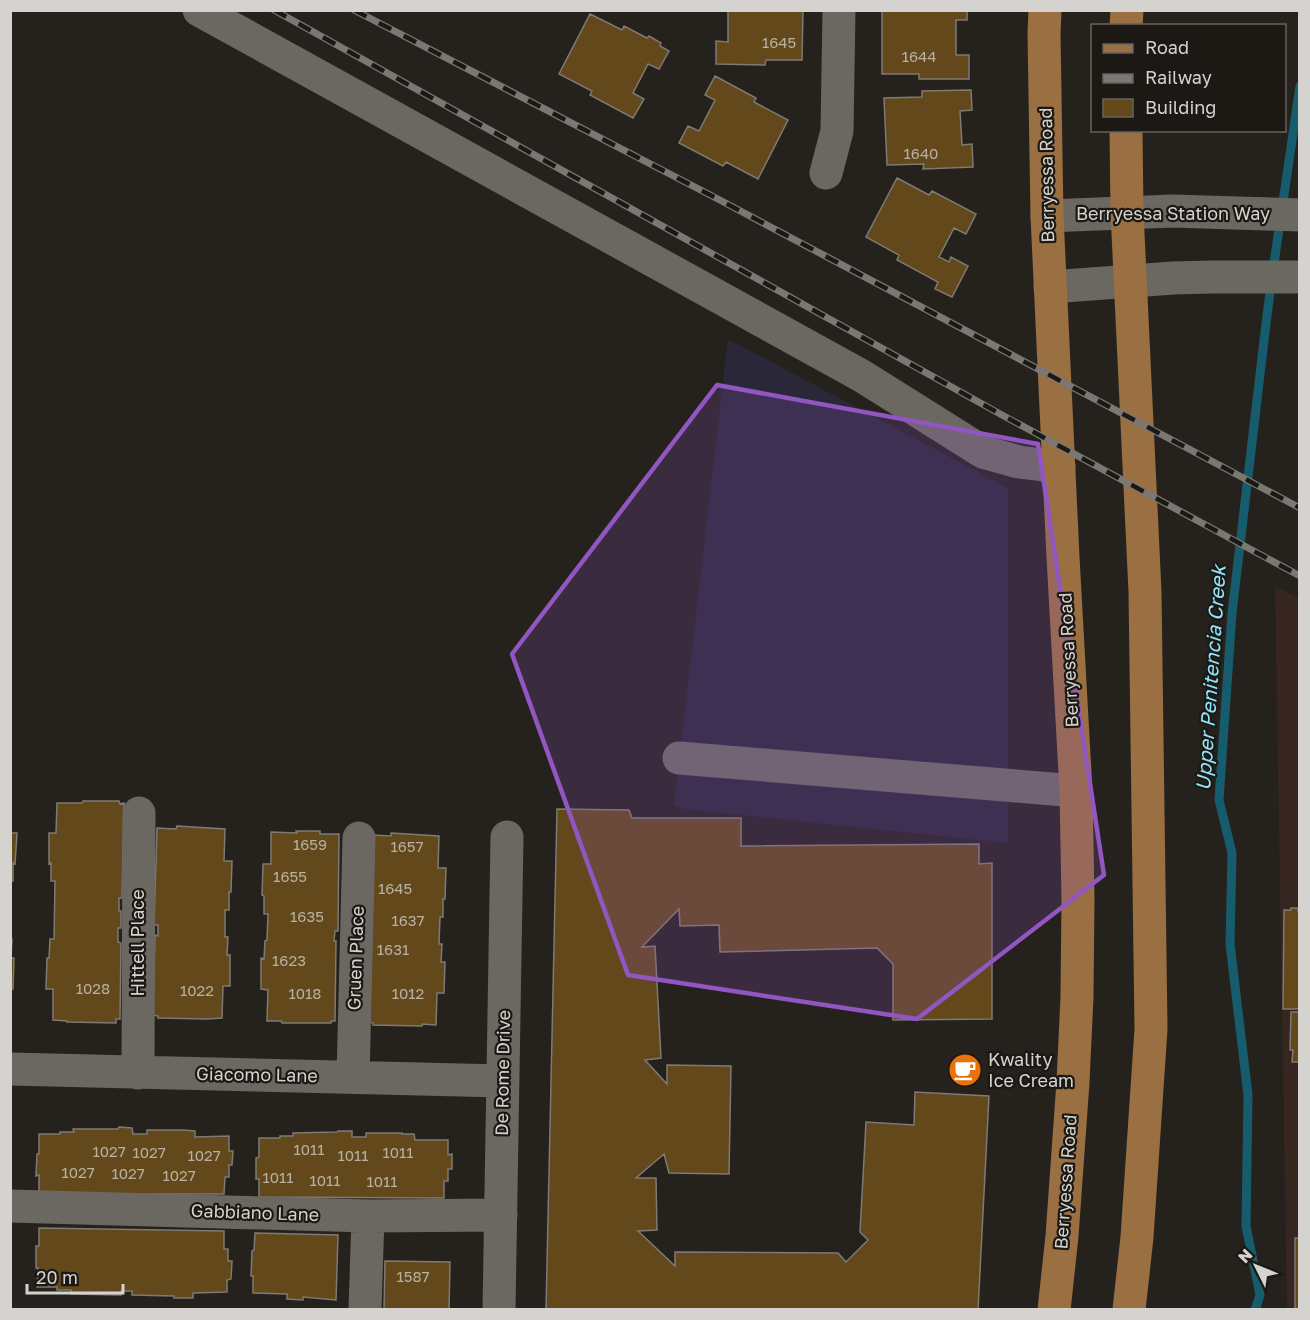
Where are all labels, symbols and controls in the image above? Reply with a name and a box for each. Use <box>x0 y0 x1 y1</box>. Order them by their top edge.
legend <box>1091 24 1286 132</box>
house number: 1645 <box>762 33 796 51</box>
text: Road <box>1145 36 1189 58</box>
house number: 1644 <box>902 47 936 65</box>
text: Railway <box>1145 66 1212 88</box>
text: Building <box>1145 96 1216 118</box>
street label: Berryessa Road <box>1034 107 1058 243</box>
house number: 1640 <box>904 144 938 162</box>
street label: Berryessa Station Way <box>1076 202 1270 224</box>
water label: Upper Penitencia Creek <box>1190 562 1230 791</box>
street label: Berryessa Road <box>1053 592 1083 728</box>
house number: 1659 <box>293 835 327 853</box>
house number: 1657 <box>390 837 424 855</box>
house number: 1655 <box>273 867 307 885</box>
house number: 1645 <box>378 879 412 897</box>
street label: Hittell Place <box>126 889 148 997</box>
street label: Gruen Place <box>342 905 368 1011</box>
house number: 1635 <box>290 907 324 925</box>
house number: 1637 <box>391 911 425 929</box>
house number: 1631 <box>377 940 409 958</box>
house number: 1623 <box>272 951 306 969</box>
house number: 1028 <box>76 979 110 997</box>
house number: 1022 <box>180 981 214 999</box>
house number: 1018 <box>288 984 322 1002</box>
house number: 1012 <box>392 984 424 1002</box>
street label: De Rome Drive <box>490 1010 514 1136</box>
place label: Kwality Ice Cream <box>988 1048 1074 1091</box>
cafe icon: Kwality Ice Cream <box>947 1052 983 1088</box>
street label: Giacomo Lane <box>196 1062 318 1086</box>
street label: Berryessa Road <box>1049 1114 1081 1250</box>
house number: 1011 <box>293 1140 325 1158</box>
house number: 1027 <box>92 1142 126 1160</box>
house number: 1027 <box>132 1143 166 1161</box>
house number: 1011 <box>382 1143 414 1161</box>
house number: 1027 <box>187 1146 221 1164</box>
house number: 1011 <box>337 1146 369 1164</box>
house number: 1027 <box>61 1163 95 1181</box>
house number: 1027 <box>111 1164 145 1182</box>
house number: 1027 <box>162 1166 196 1184</box>
house number: 1011 <box>262 1168 294 1186</box>
house number: 1011 <box>309 1171 341 1189</box>
house number: 1011 <box>366 1172 398 1190</box>
street label: Gabbiano Lane <box>190 1199 320 1225</box>
north arrow <box>1226 1236 1286 1296</box>
text: N <box>1234 1244 1256 1267</box>
scale bar <box>27 1257 123 1295</box>
text: 20 m <box>36 1266 78 1288</box>
house number: 1587 <box>396 1267 430 1285</box>

